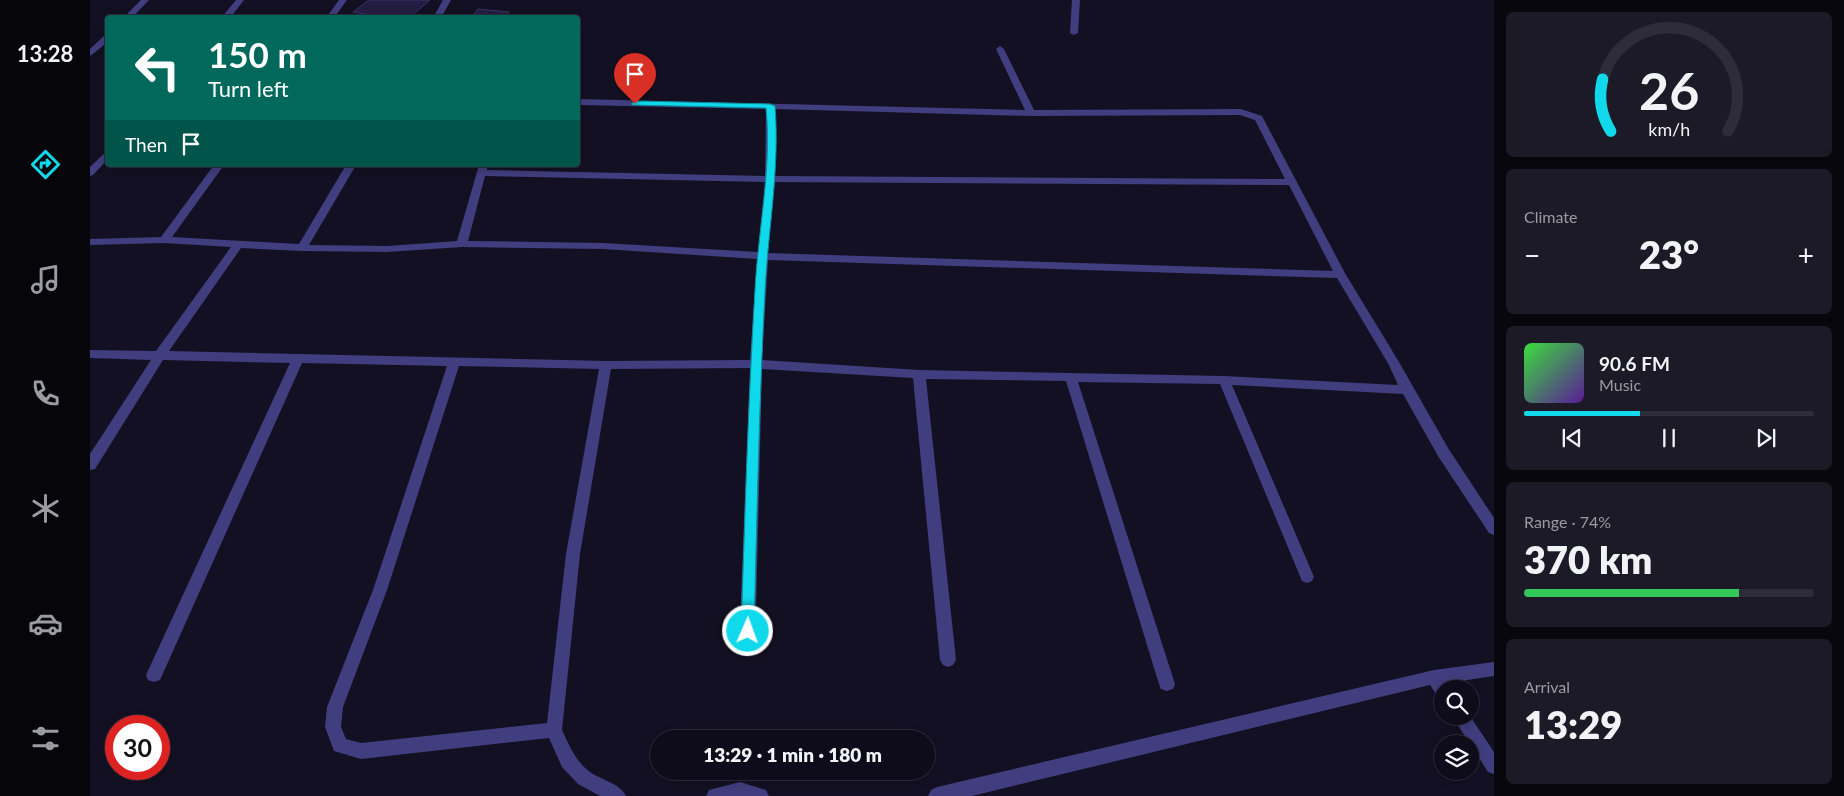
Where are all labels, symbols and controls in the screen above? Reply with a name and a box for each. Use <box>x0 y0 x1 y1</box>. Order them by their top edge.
text: 150 m <box>208 33 307 75</box>
icon: left <box>125 35 190 100</box>
text: 13:28 <box>17 40 73 67</box>
pin <box>614 53 656 104</box>
text: 26 <box>1639 59 1699 121</box>
icon: arrive <box>621 60 649 88</box>
text: Turn left <box>208 75 289 102</box>
text: km/h <box>1648 118 1690 140</box>
icon: arrive <box>177 130 205 158</box>
text: Then <box>125 133 167 156</box>
icon: directions <box>28 147 63 182</box>
text: Climate <box>1524 207 1577 226</box>
text: 23° <box>1639 231 1699 277</box>
text: − <box>1524 238 1540 272</box>
text: + <box>1798 238 1814 272</box>
icon: music <box>28 262 63 297</box>
text: 90.6 FM <box>1599 352 1670 375</box>
text: Music <box>1599 375 1641 394</box>
icon: phone <box>28 376 63 411</box>
icon: previous <box>1558 424 1586 452</box>
icon: pause <box>1655 424 1683 452</box>
icon: next <box>1752 424 1780 452</box>
icon: climate <box>28 491 63 526</box>
text: Range · 74% <box>1524 512 1611 531</box>
text: 370 km <box>1524 536 1652 582</box>
position arrow <box>721 604 773 656</box>
icon: car <box>28 606 63 641</box>
text: Arrival <box>1524 677 1570 696</box>
map controls <box>1434 680 1479 780</box>
button: search <box>1434 680 1479 725</box>
text: 13:29 <box>1524 701 1622 747</box>
speed limit sign: 30 <box>105 715 170 780</box>
icon: filters <box>28 721 63 756</box>
button: layers <box>1434 735 1479 780</box>
text: 13:29 · 1 min · 180 m <box>703 743 882 766</box>

